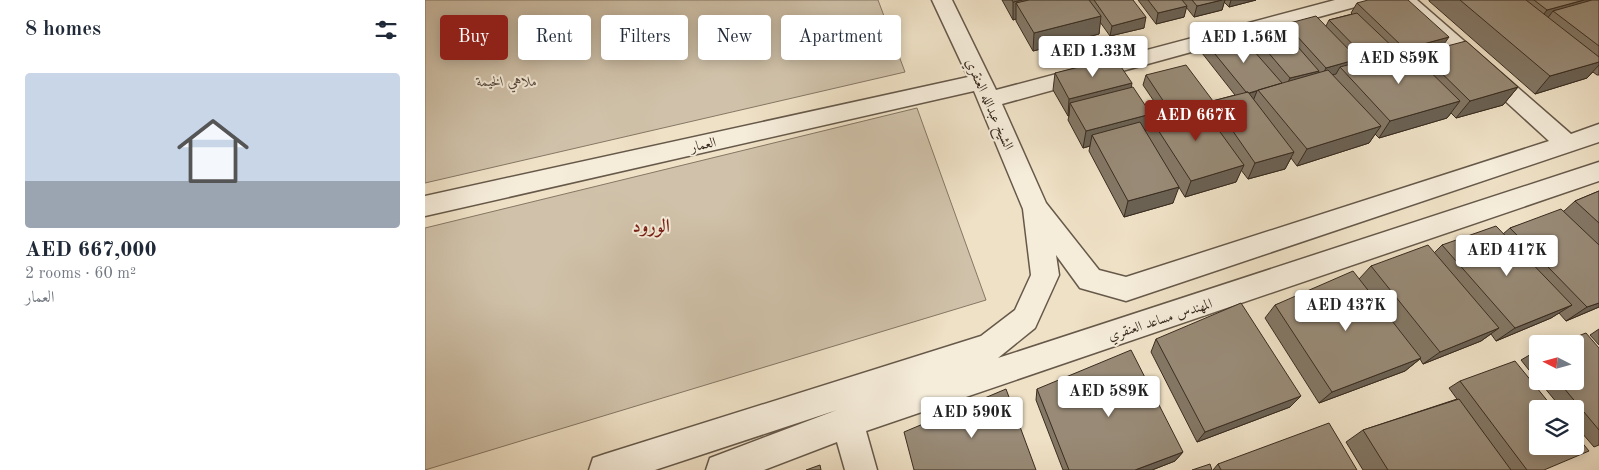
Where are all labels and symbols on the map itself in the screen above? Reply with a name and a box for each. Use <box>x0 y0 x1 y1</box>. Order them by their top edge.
pin: AED 1.56M <box>1187 22 1301 64</box>
pin: AED 1.33M <box>1036 36 1150 78</box>
pin: AED 859K <box>1347 42 1451 85</box>
street label: الشيخ عبدالله العنقري <box>958 57 1016 154</box>
park label: ملاهي الخيمة <box>475 75 537 93</box>
pin: AED 667K <box>1144 100 1248 142</box>
street label: العمار <box>687 135 718 156</box>
district label: الورود <box>632 217 670 238</box>
pin: AED 417K <box>1455 234 1559 277</box>
pin: AED 437K <box>1294 290 1398 332</box>
street label: المهندس مساعد العنقري <box>1106 297 1215 347</box>
north arrow <box>1529 335 1584 390</box>
pin: AED 589K <box>1057 376 1161 418</box>
pin: AED 590K <box>920 396 1024 439</box>

